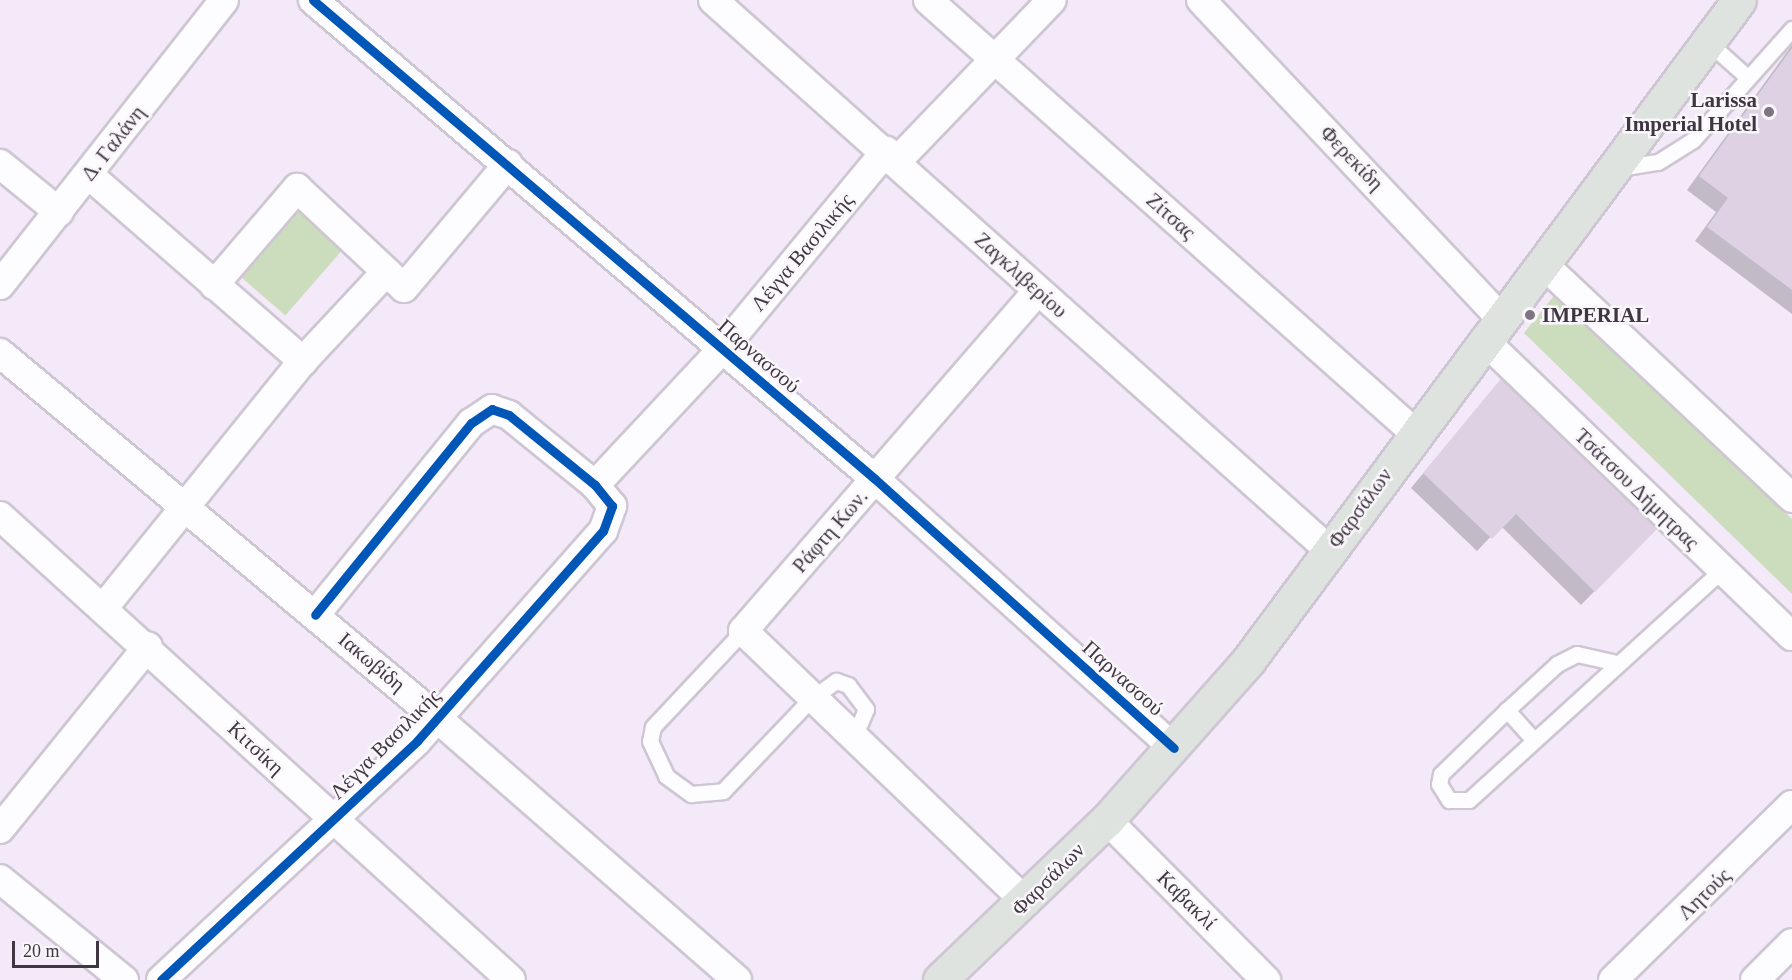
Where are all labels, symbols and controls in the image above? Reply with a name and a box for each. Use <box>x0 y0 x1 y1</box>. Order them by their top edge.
place label: Larissa Imperial Hotel <box>1625 87 1757 137</box>
street label: Δ. Γαλάνη <box>76 100 150 186</box>
marker: Larissa Imperial Hotel <box>1762 105 1776 119</box>
street label: Φερεκίδη <box>1315 120 1389 196</box>
street label: Ζίτσας <box>1141 187 1201 245</box>
street label: Λέγγα Βασιλικής <box>745 188 859 316</box>
street label: Ζαγκλιβερίου <box>970 227 1072 323</box>
place label: IMPERIAL <box>1542 302 1649 328</box>
marker: IMPERIAL <box>1523 308 1537 322</box>
street label: Παρνασσού <box>713 313 805 399</box>
street label: Τσάτσου Δήμητρας <box>1569 423 1705 555</box>
street label: Φαρσάλων <box>1323 463 1397 553</box>
street label: Ράφτη Κων. <box>787 484 873 578</box>
street label: Ιακωβίδη <box>333 627 411 697</box>
street label: Παρνασσού <box>1077 635 1169 721</box>
street label: Λέγγα Βασιλικής <box>324 683 446 805</box>
street label: Κιτσίκη <box>223 716 289 780</box>
street label: Φαρσάλων <box>1006 837 1090 921</box>
street label: Λητούς <box>1672 863 1736 925</box>
street label: Καβακλί <box>1152 865 1222 935</box>
scale bar <box>15 929 102 967</box>
text: 20 m <box>23 941 60 961</box>

